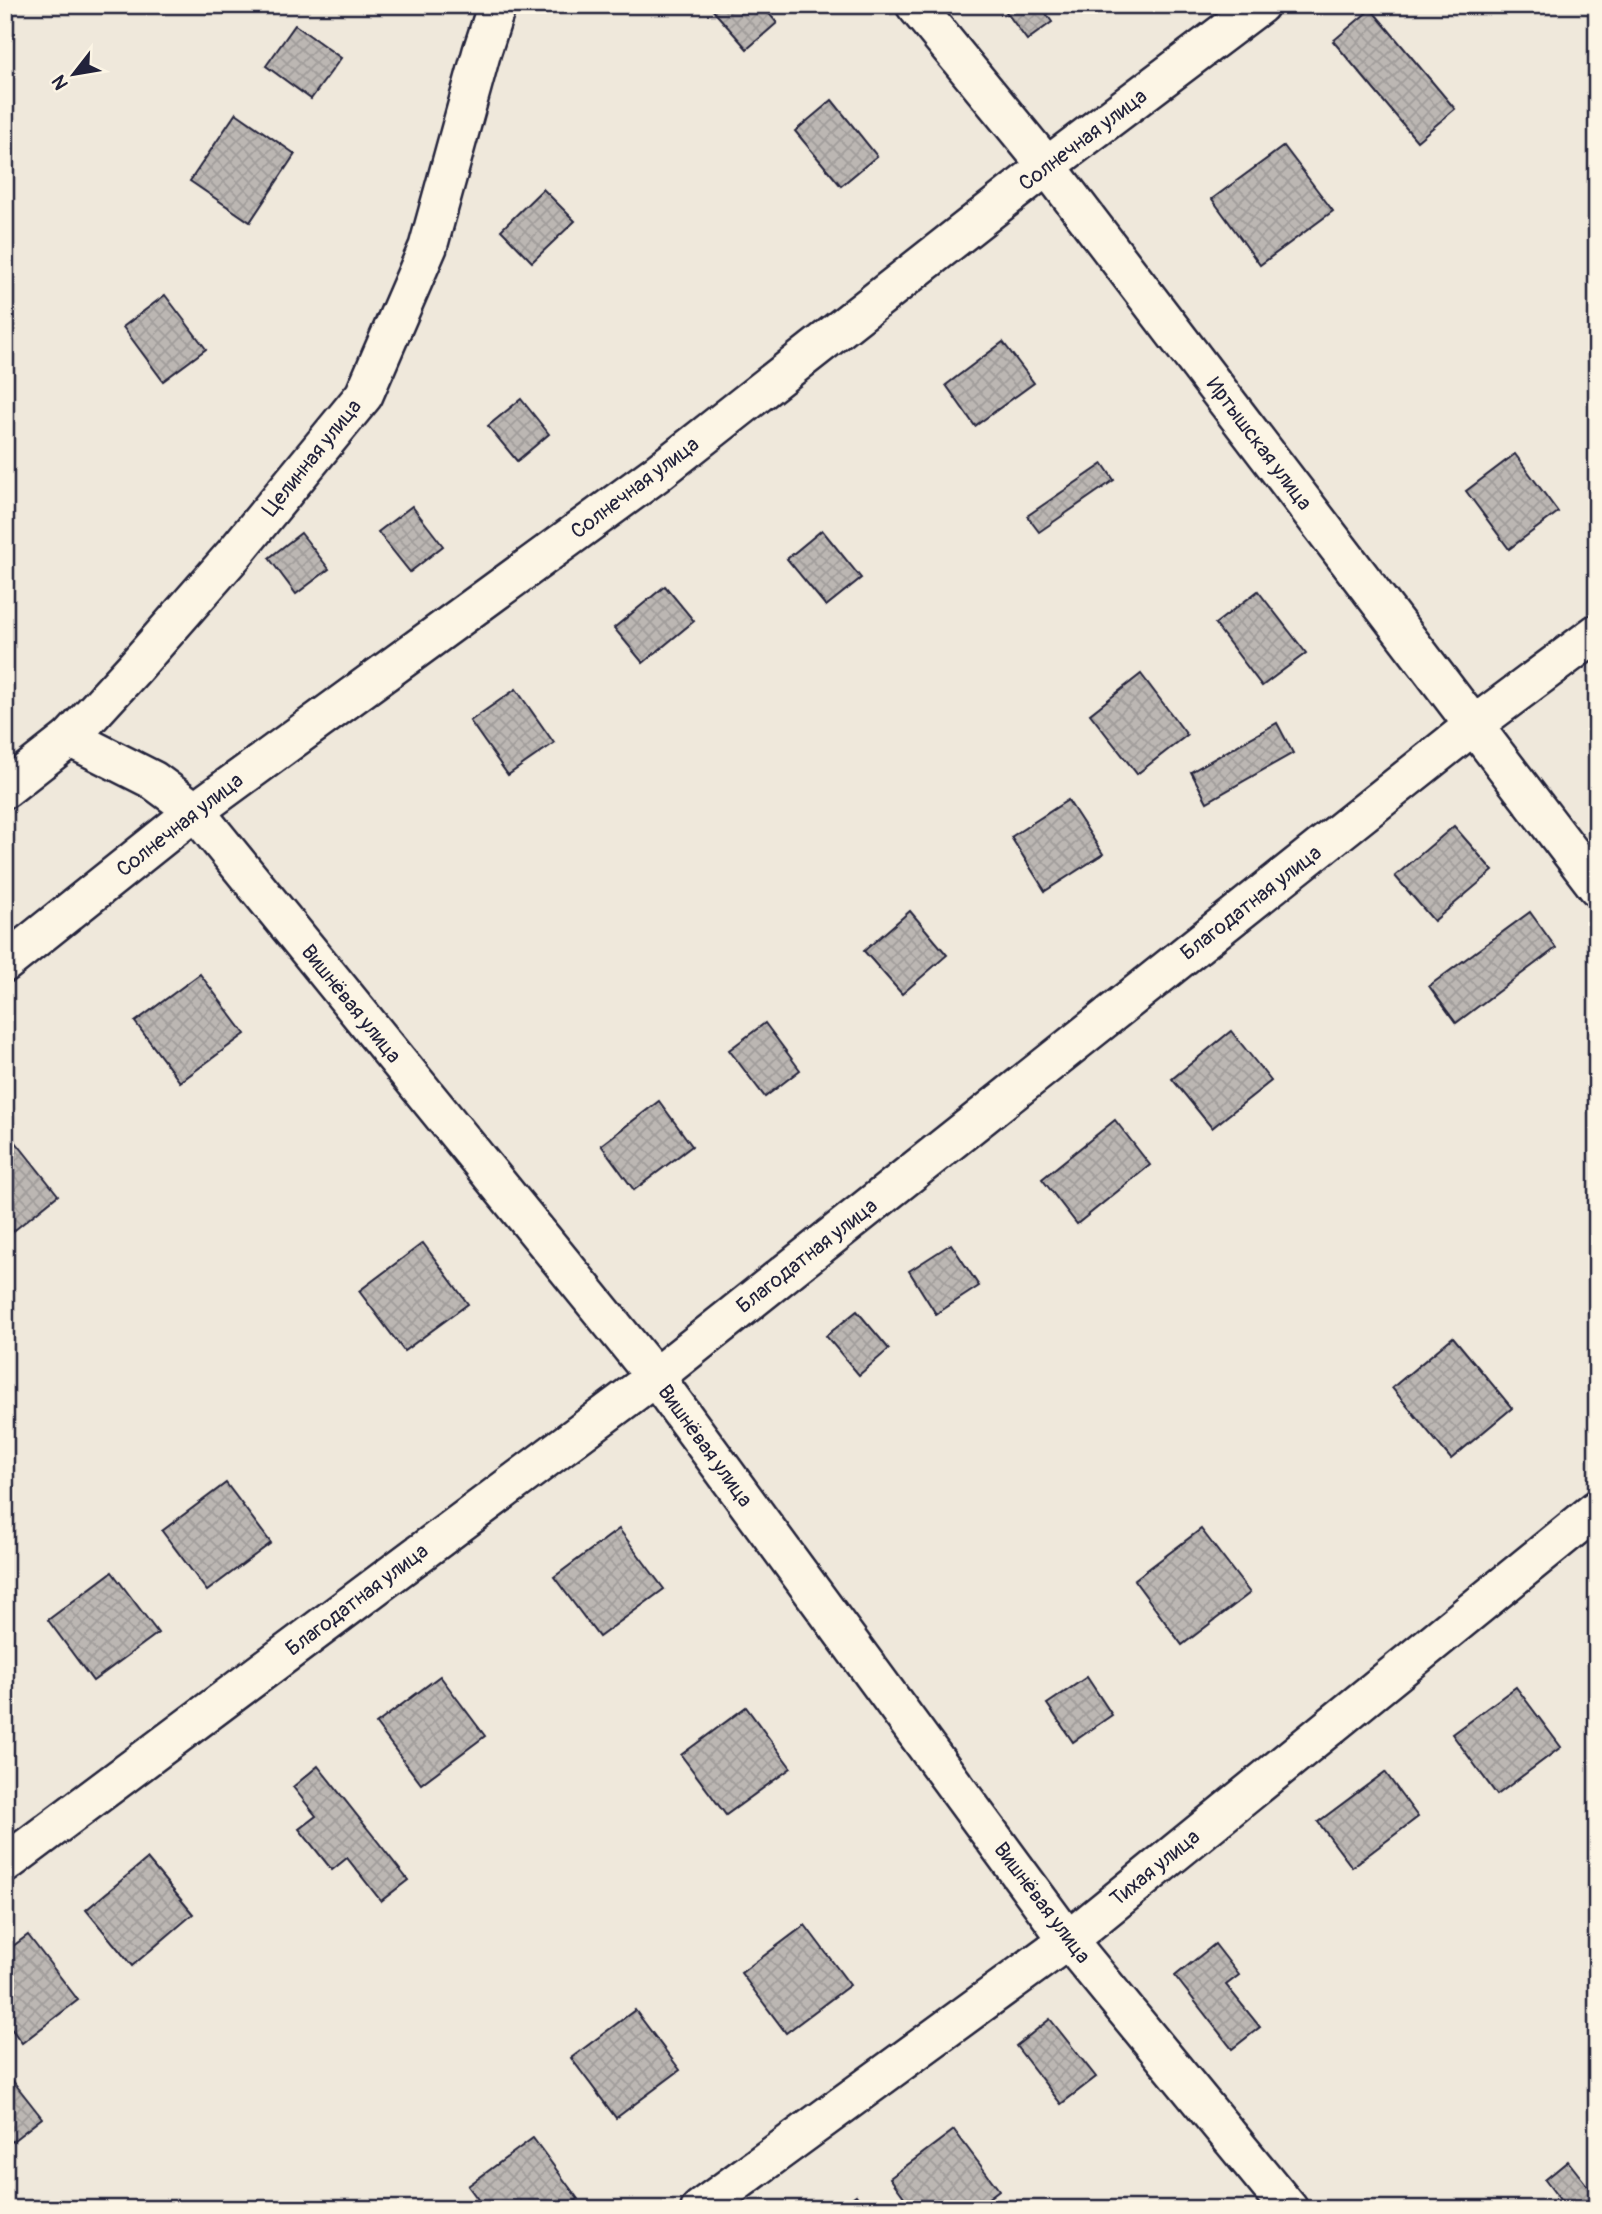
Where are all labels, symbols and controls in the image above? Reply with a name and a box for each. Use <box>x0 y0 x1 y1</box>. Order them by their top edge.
north arrow <box>38 38 108 108</box>
text: N <box>47 70 74 94</box>
street label: Солнечная улица <box>1014 83 1152 197</box>
street label: Иртышская улица <box>1200 372 1318 516</box>
street label: Целинная улица <box>256 394 368 522</box>
street label: Солнечная улица <box>566 431 704 545</box>
street label: Солнечная улица <box>111 767 249 883</box>
street label: Благодатная улица <box>1175 840 1327 966</box>
street label: Вишнёвая улица <box>295 939 407 1069</box>
street label: Благодатная улица <box>731 1193 883 1319</box>
street label: Вишнёвая улица <box>652 1380 758 1512</box>
street label: Благодатная улица <box>280 1538 434 1662</box>
street label: Тихая улица <box>1105 1824 1205 1912</box>
street label: Вишнёвая улица <box>988 1837 1096 1969</box>

